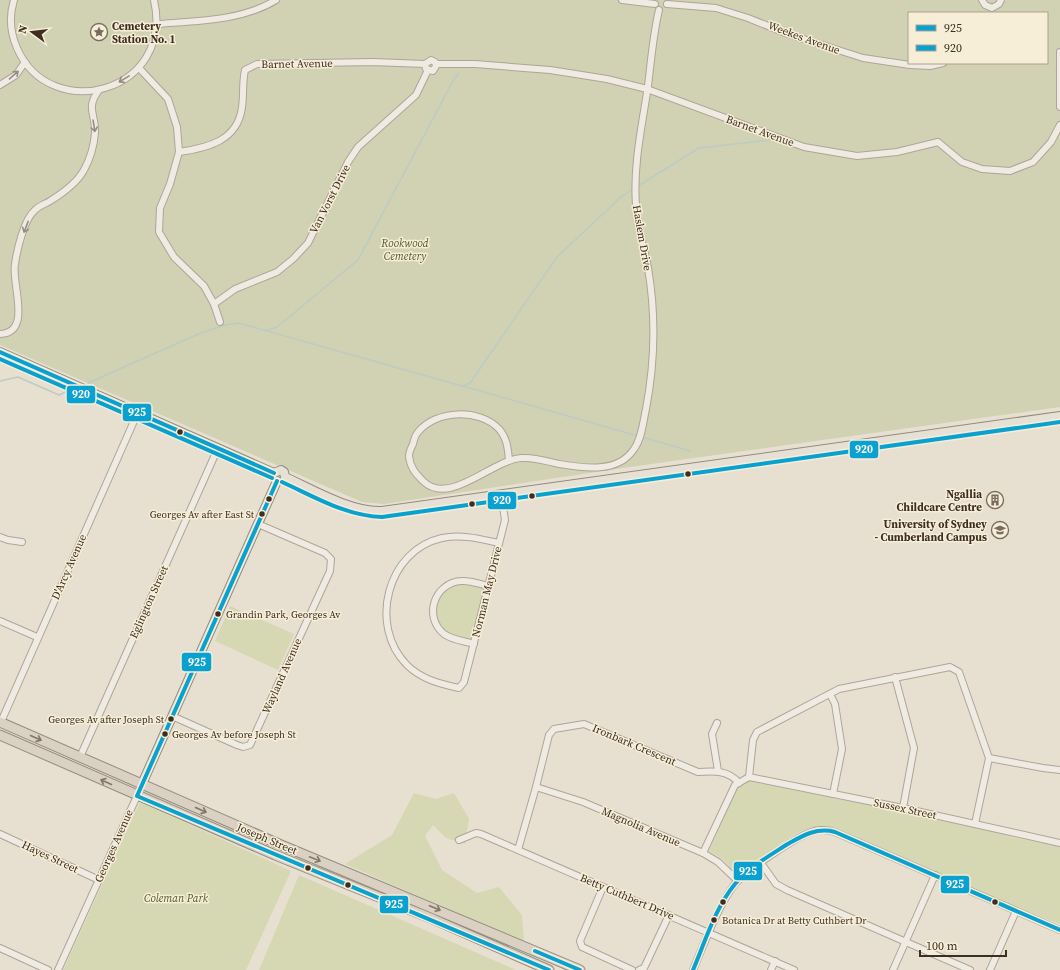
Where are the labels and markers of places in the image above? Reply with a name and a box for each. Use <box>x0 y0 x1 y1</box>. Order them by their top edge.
place label: Cemetery Station No. 1 <box>112 19 176 47</box>
place icon: Cemetery Station No. 1 <box>89 22 109 42</box>
unlabelled marker <box>175 427 185 437</box>
unlabelled marker <box>683 469 693 479</box>
place label: Ngallia Childcare Centre <box>897 487 982 515</box>
building icon: Ngallia Childcare Centre <box>985 490 1005 510</box>
unlabelled marker <box>527 491 537 501</box>
unlabelled marker <box>264 494 274 504</box>
unlabelled marker <box>467 499 477 509</box>
place label: Georges Av after East St <box>150 508 255 521</box>
marker: Georges Av after East St <box>257 509 267 519</box>
place label: University of Sydney - Cumberland Campus <box>874 517 987 545</box>
school or university icon: University of Sydney - Cumberland Campus <box>990 520 1010 540</box>
place label: Grandin Park, Georges Av <box>226 608 340 621</box>
marker: Grandin Park, Georges Av <box>213 609 223 619</box>
place label: Georges Av after Joseph St <box>48 713 165 726</box>
marker: Georges Av after Joseph St <box>166 714 176 724</box>
place label: Georges Av before Joseph St <box>172 728 296 741</box>
marker: Georges Av before Joseph St <box>160 729 170 739</box>
unlabelled marker <box>303 863 313 873</box>
unlabelled marker <box>343 880 353 890</box>
unlabelled marker <box>718 897 728 907</box>
unlabelled marker <box>990 897 1000 907</box>
place label: Botanica Dr at Betty Cuthbert Dr <box>722 914 867 927</box>
marker: Botanica Dr at Betty Cuthbert Dr <box>709 915 719 925</box>

